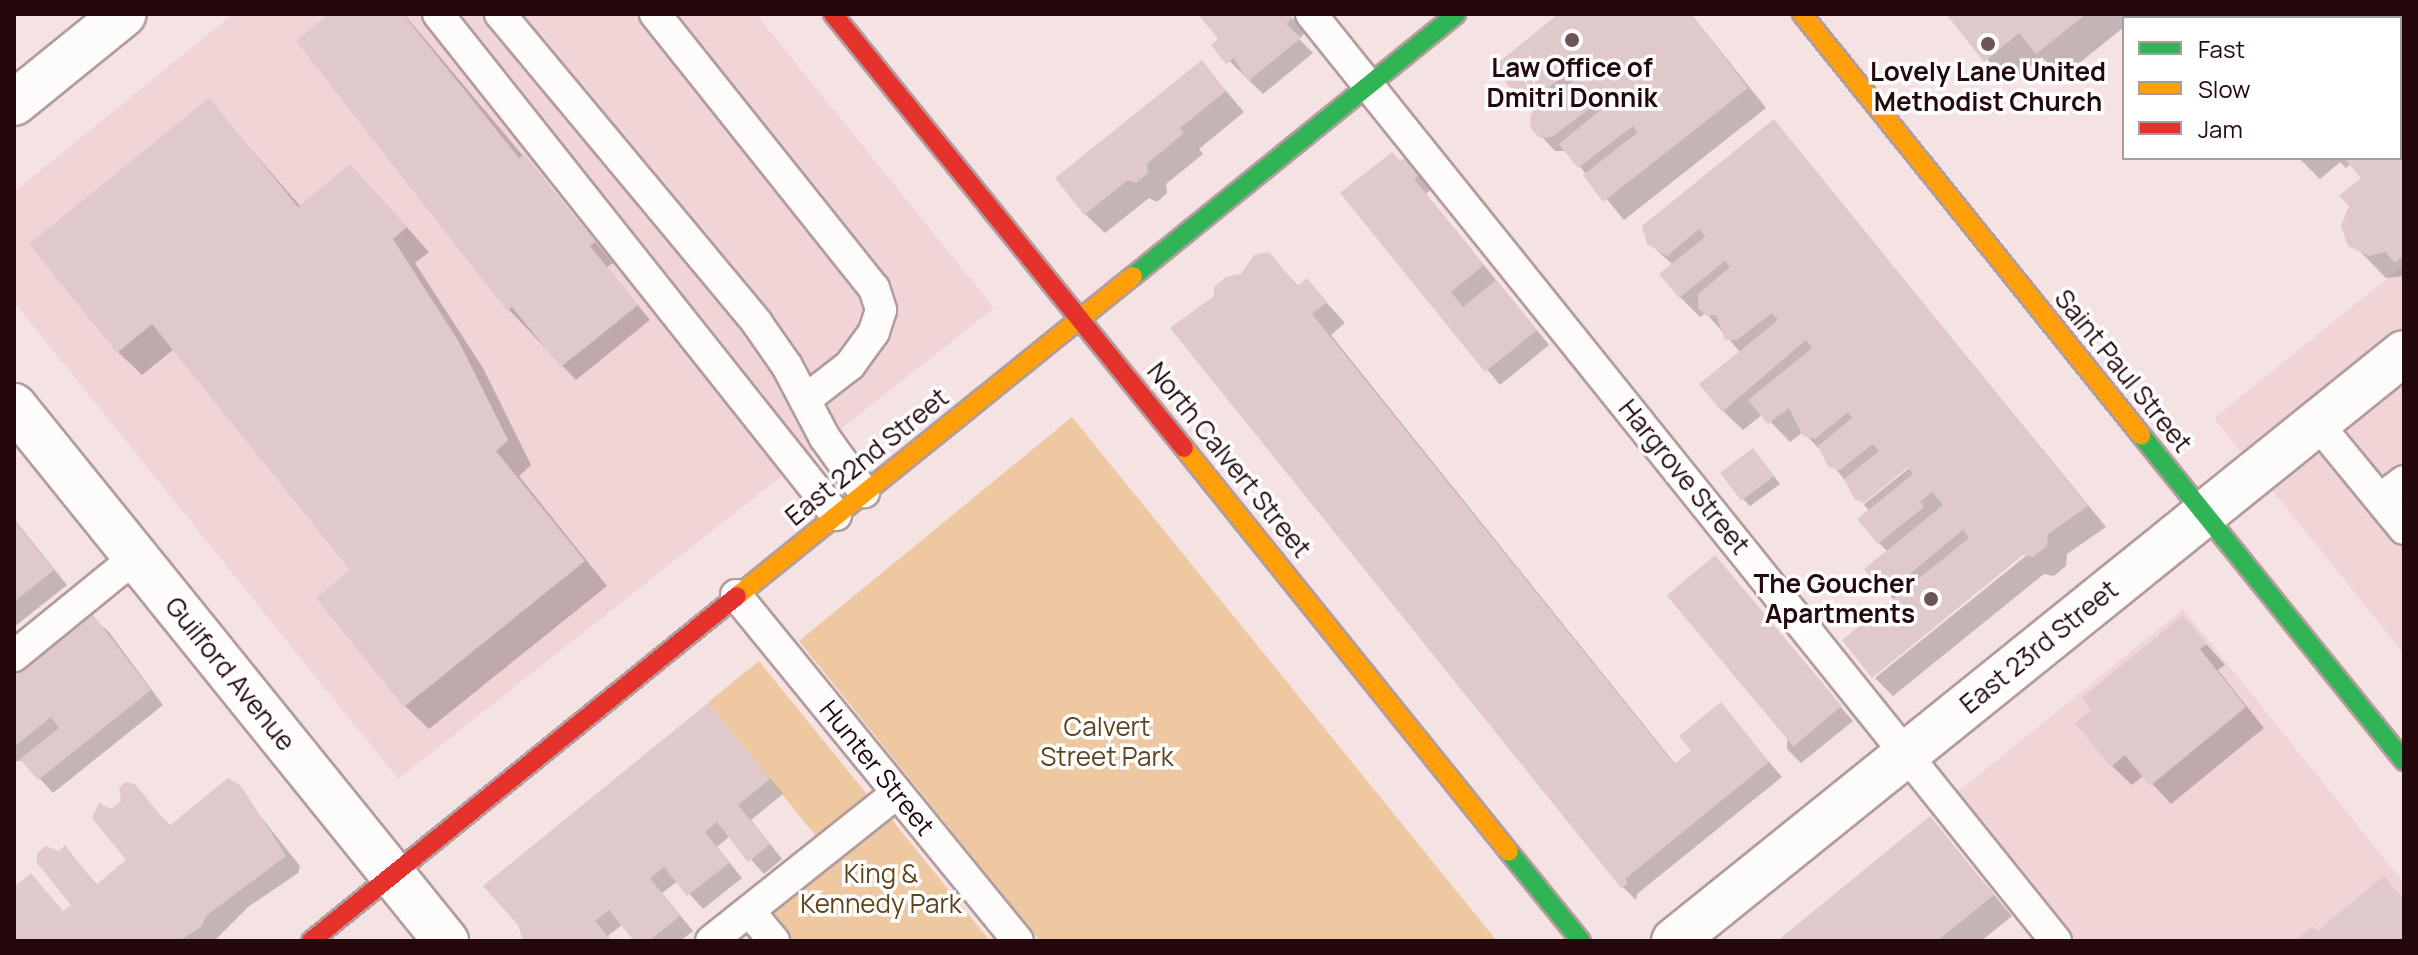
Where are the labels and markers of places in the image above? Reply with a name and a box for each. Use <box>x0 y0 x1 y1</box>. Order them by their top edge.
marker: Law Office of Dmitri Donnik <box>1563 31 1581 49</box>
marker: Lovely Lane United Methodist Church <box>1979 35 1997 53</box>
place label: Law Office of Dmitri Donnik <box>1486 52 1658 114</box>
place label: Lovely Lane United Methodist Church <box>1870 56 2106 118</box>
place label: The Goucher Apartments <box>1754 568 1915 630</box>
marker: The Goucher Apartments <box>1922 590 1940 608</box>

